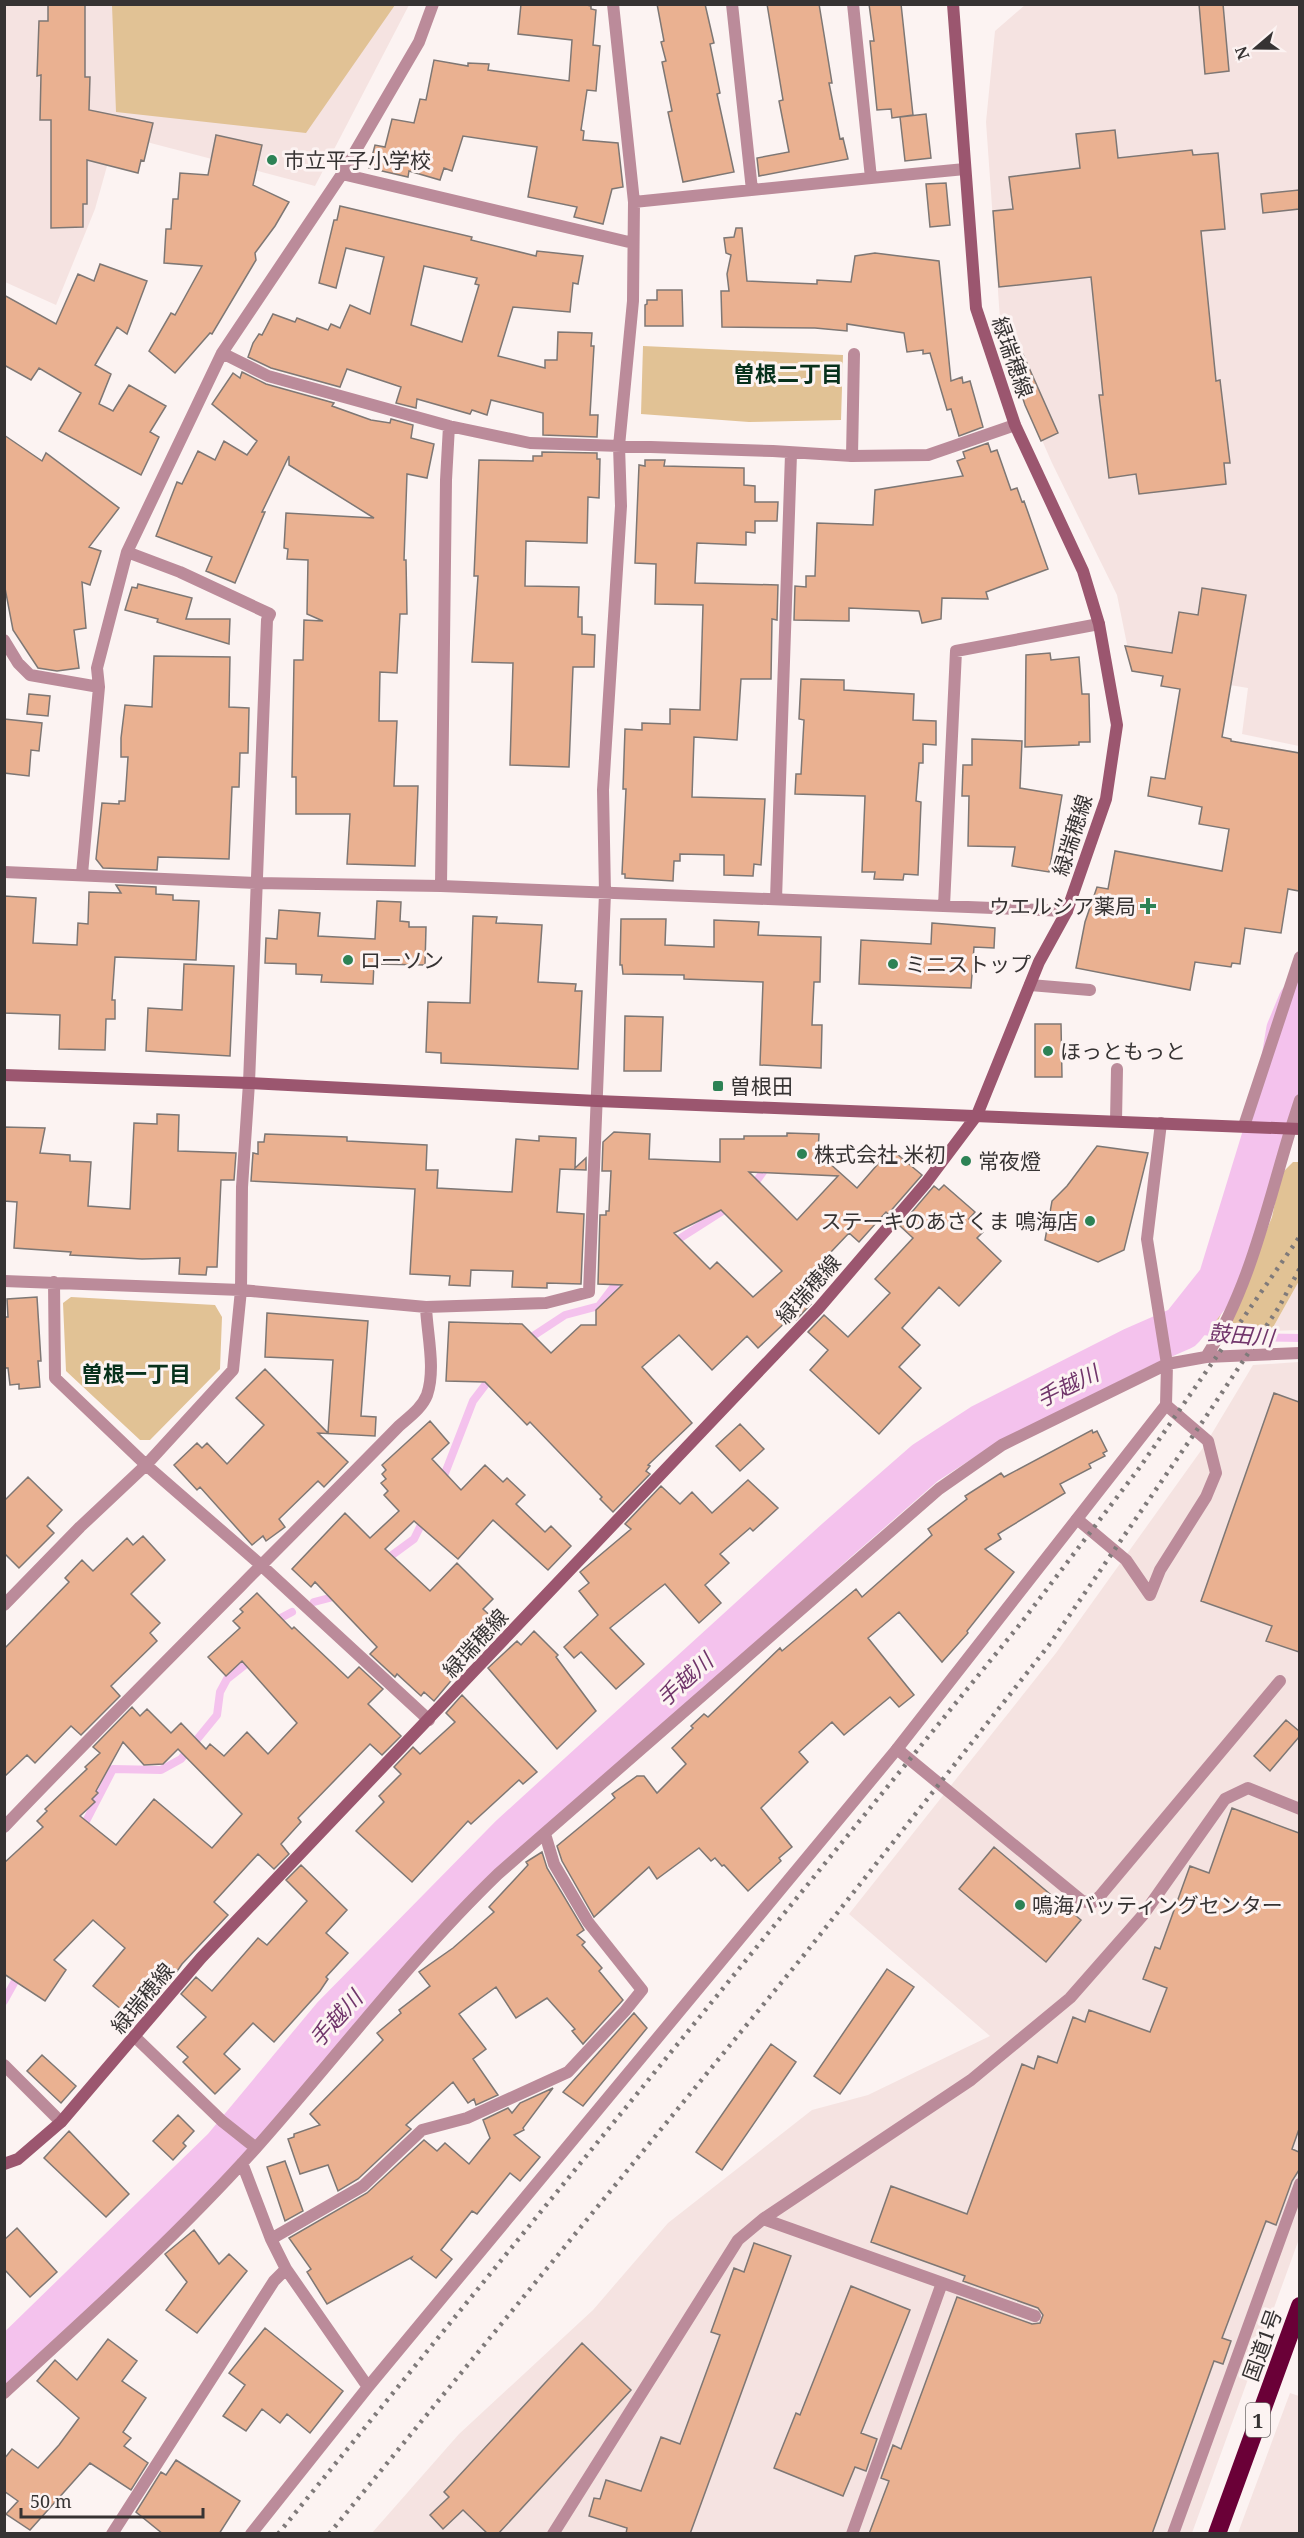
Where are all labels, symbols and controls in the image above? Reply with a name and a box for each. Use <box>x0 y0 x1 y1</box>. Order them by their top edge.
north arrow <box>1226 18 1286 78</box>
text: N <box>1229 43 1254 63</box>
place label: 市立平子小学校 <box>284 146 431 174</box>
marker: 市立平子小学校 <box>265 153 279 167</box>
street label: 緑瑞穂線 <box>986 313 1040 401</box>
district label: 曽根二丁目 <box>733 358 843 388</box>
street label: 緑瑞穂線 <box>1046 791 1098 879</box>
place label: ウエルシア薬局 <box>989 892 1136 920</box>
marker: ウエルシア薬局 <box>1141 899 1155 913</box>
place label: ローソン <box>360 946 444 974</box>
place label: ミニストップ <box>905 950 1031 978</box>
marker: ローソン <box>341 953 355 967</box>
marker: ミニストップ <box>886 957 900 971</box>
place label: ほっともっと <box>1060 1037 1186 1065</box>
marker: ほっともっと <box>1041 1044 1055 1058</box>
place label: 曽根田 <box>730 1072 793 1100</box>
marker: 曽根田 <box>711 1079 725 1093</box>
place label: 株式会社 米初 <box>814 1140 945 1168</box>
marker: 株式会社 米初 <box>795 1147 809 1161</box>
place label: 常夜燈 <box>978 1147 1041 1175</box>
marker: 常夜燈 <box>959 1154 973 1168</box>
place label: ステーキのあさくま 鳴海店 <box>821 1207 1078 1235</box>
marker: ステーキのあさくま 鳴海店 <box>1083 1214 1097 1228</box>
street label: 緑瑞穂線 <box>769 1248 847 1330</box>
water label: 鼓田川 <box>1207 1316 1277 1352</box>
water label: 手越川 <box>1031 1356 1105 1413</box>
district label: 曽根一丁目 <box>81 1358 191 1388</box>
street label: 緑瑞穂線 <box>436 1603 514 1683</box>
water label: 手越川 <box>649 1644 720 1712</box>
place label: 鳴海バッティングセンター <box>1032 1891 1283 1919</box>
marker: 鳴海バッティングセンター <box>1013 1898 1027 1912</box>
street label: 緑瑞穂線 <box>104 1957 180 2039</box>
water label: 手越川 <box>302 1982 370 2053</box>
street label: 国道1号 <box>1236 2305 1288 2385</box>
road number: 1 <box>1246 2403 1270 2437</box>
scale bar <box>21 2481 202 2519</box>
text: 50 m <box>30 2489 72 2513</box>

